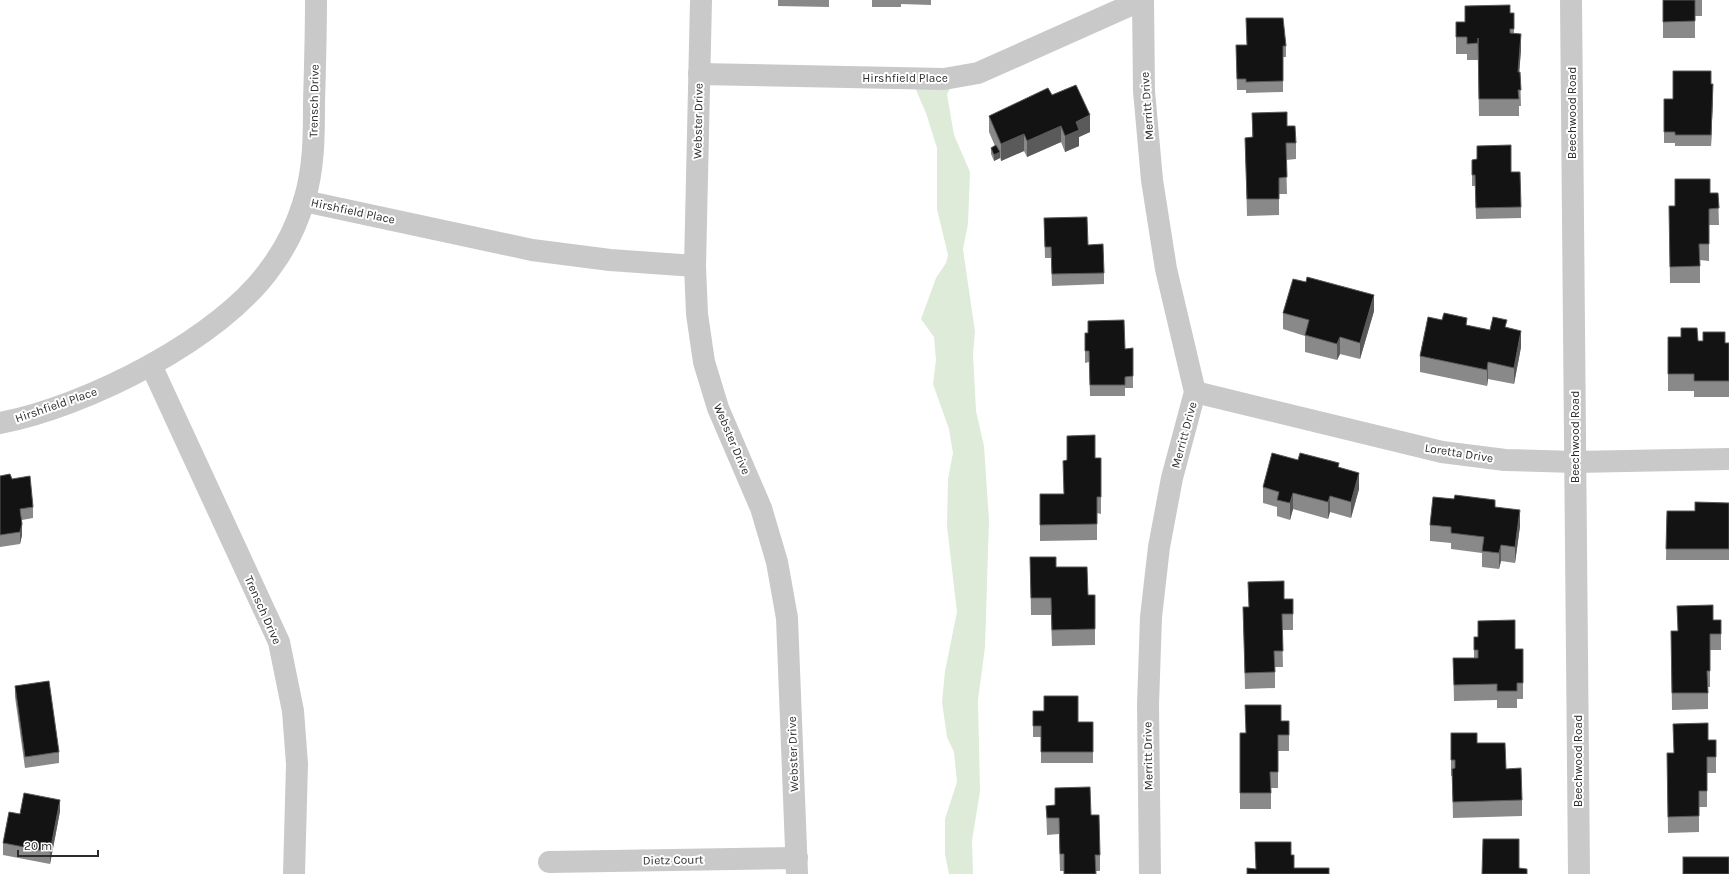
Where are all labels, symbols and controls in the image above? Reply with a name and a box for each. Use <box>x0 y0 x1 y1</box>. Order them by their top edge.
street label: Trensch Drive <box>306 64 322 138</box>
street label: Beechwood Road <box>1565 67 1579 159</box>
street label: Hirshfield Place <box>862 71 948 85</box>
street label: Merritt Drive <box>1138 71 1156 141</box>
street label: Webster Drive <box>690 83 706 159</box>
street label: Hirshfield Place <box>310 195 396 227</box>
street label: Hirshfield Place <box>13 384 99 426</box>
street label: Beechwood Road <box>1568 391 1582 483</box>
street label: Merritt Drive <box>1168 400 1200 470</box>
street label: Webster Drive <box>711 401 753 477</box>
street label: Loretta Drive <box>1424 441 1494 465</box>
street label: Trensch Drive <box>242 574 284 646</box>
street label: Beechwood Road <box>1571 715 1585 807</box>
street label: Webster Drive <box>785 716 801 792</box>
street label: Merritt Drive <box>1140 722 1156 790</box>
scale bar <box>18 832 98 858</box>
text: 20 m <box>24 839 52 853</box>
street label: Dietz Court <box>643 852 704 868</box>

